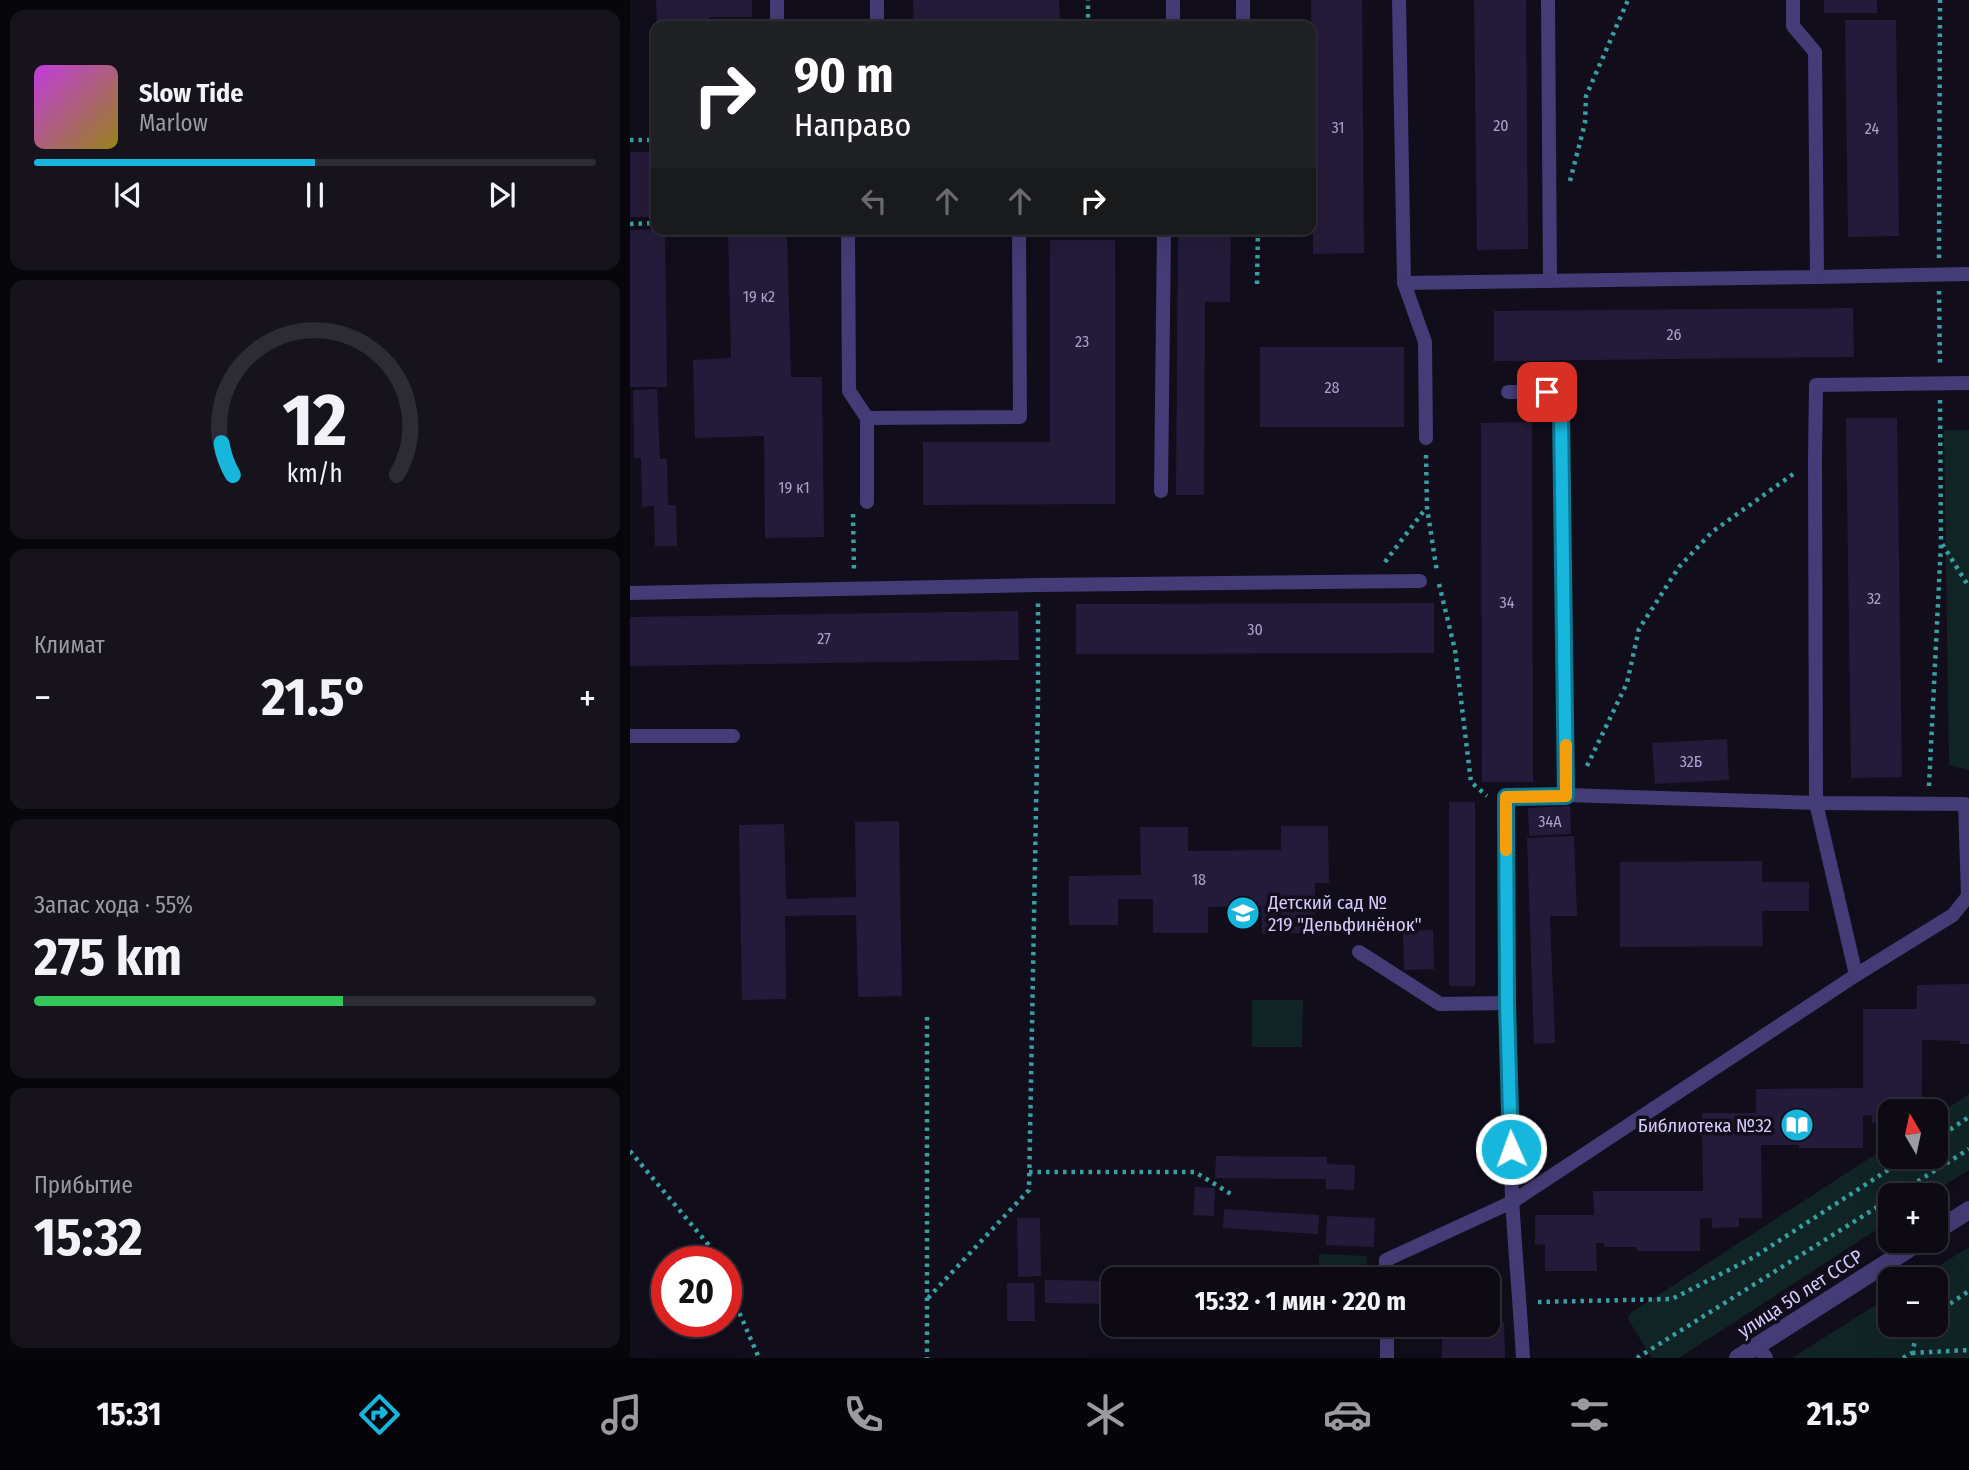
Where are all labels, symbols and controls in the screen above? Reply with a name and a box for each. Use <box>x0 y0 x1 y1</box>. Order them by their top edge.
text: 90 m <box>794 46 894 105</box>
icon: right <box>679 49 770 140</box>
text: Slow Tide <box>139 78 243 109</box>
text: Направо <box>794 106 911 144</box>
text: Marlow <box>139 109 208 137</box>
house number: 20 <box>1493 116 1509 135</box>
house number: 31 <box>1331 118 1345 137</box>
house number: 24 <box>1865 119 1879 138</box>
icon: previous <box>109 176 147 214</box>
icon: pause <box>296 176 334 214</box>
icon: next <box>483 176 521 214</box>
icon: left <box>855 182 893 220</box>
icon: ahead <box>928 182 966 220</box>
icon: ahead <box>1001 182 1039 220</box>
icon: right <box>1074 182 1112 220</box>
house number: 19 к2 <box>743 287 775 306</box>
house number: 26 <box>1667 325 1682 344</box>
house number: 23 <box>1075 332 1089 351</box>
pin <box>1517 362 1577 422</box>
icon: arrive <box>1528 373 1566 411</box>
text: 12 <box>283 378 347 465</box>
house number: 28 <box>1324 378 1340 397</box>
text: km/h <box>287 459 343 489</box>
house number: 19 к1 <box>778 478 810 497</box>
house number: 32 <box>1867 589 1881 608</box>
house number: 34 <box>1500 593 1515 612</box>
house number: 30 <box>1247 620 1263 639</box>
house number: 27 <box>817 629 831 648</box>
text: Климат <box>34 631 105 659</box>
text: 21.5° <box>261 666 368 729</box>
text: − <box>34 675 51 721</box>
text: + <box>579 675 596 721</box>
house number: 32Б <box>1680 752 1702 771</box>
house number: 34А <box>1538 812 1562 831</box>
house number: 18 <box>1192 870 1206 889</box>
text: Запас хода · 55% <box>34 891 193 919</box>
place label: Детский сад № 219 "Дельфинёнок" <box>1267 891 1422 936</box>
school or university icon: Детский сад № 219 "Дельфинёнок" <box>1224 894 1262 932</box>
text: 275 km <box>34 926 182 989</box>
north arrow <box>1878 1099 1948 1169</box>
map controls <box>1878 1099 1948 1337</box>
library icon: Библиотека №32 <box>1778 1106 1816 1144</box>
position arrow <box>1474 1112 1548 1186</box>
place label: Библиотека №32 <box>1638 1114 1772 1137</box>
text: Прибытие <box>34 1171 133 1199</box>
button: + <box>1878 1183 1948 1253</box>
text: 15:32 <box>34 1206 143 1269</box>
street label: улица 50 лет СССР <box>1734 1244 1867 1342</box>
speed limit sign: 20 <box>651 1246 742 1337</box>
button: − <box>1878 1267 1948 1337</box>
text: 15:32 · 1 мин · 220 m <box>1195 1286 1406 1317</box>
icon: directions <box>355 1390 404 1439</box>
icon: music <box>597 1390 646 1439</box>
icon: phone <box>839 1390 888 1439</box>
icon: climate <box>1081 1390 1130 1439</box>
icon: car <box>1323 1390 1372 1439</box>
icon: filters <box>1565 1390 1614 1439</box>
text: 15:31 <box>97 1395 162 1433</box>
text: 21.5° <box>1807 1395 1872 1433</box>

